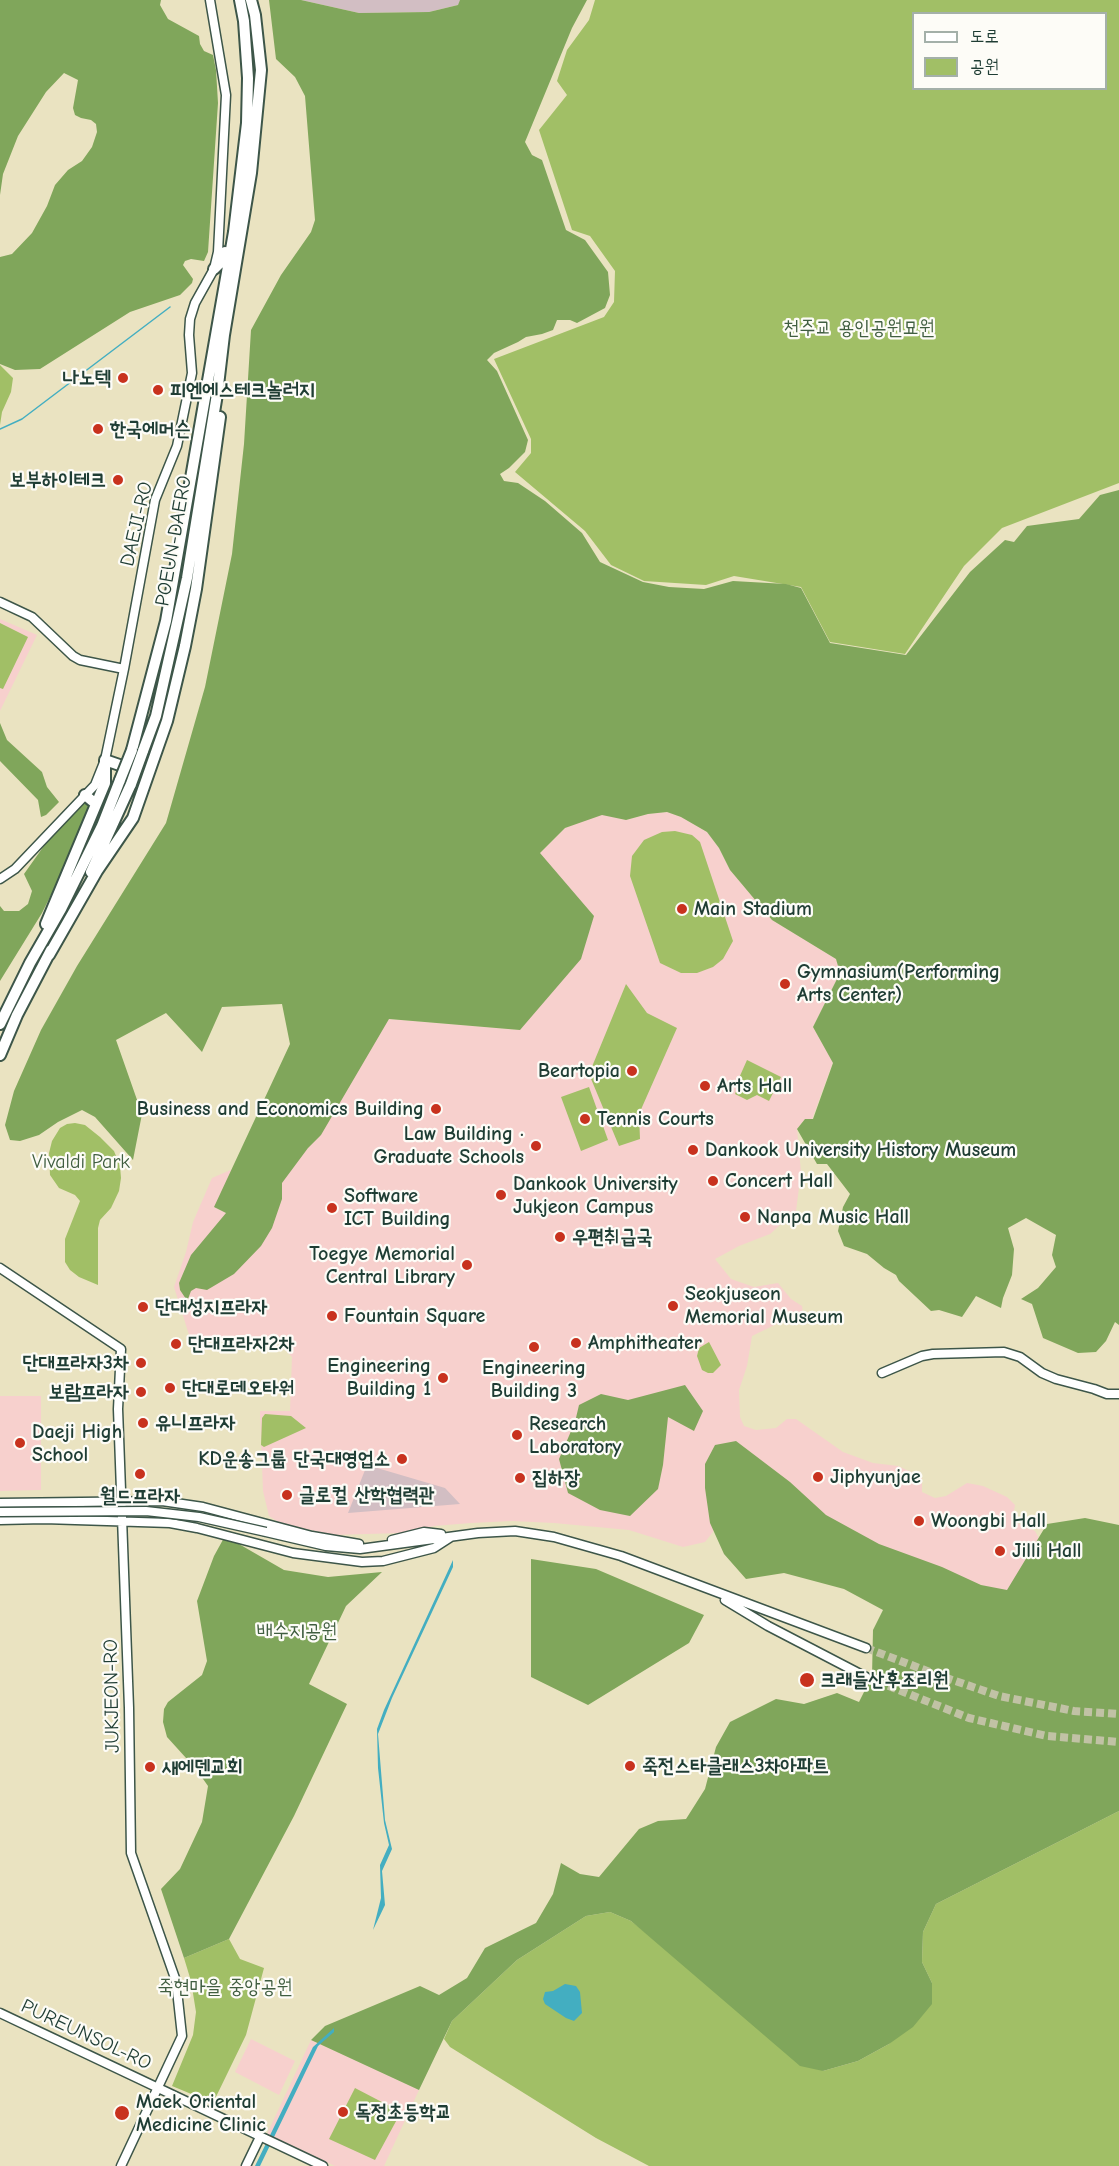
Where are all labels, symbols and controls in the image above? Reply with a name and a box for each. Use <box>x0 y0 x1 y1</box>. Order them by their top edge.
legend <box>912 12 1107 90</box>
text: 도로 <box>970 26 999 47</box>
text: 공원 <box>970 56 999 77</box>
park label: 천주교 용인공원묘원 <box>783 316 935 340</box>
place label: 나노텍 <box>63 366 111 390</box>
marker: 나노텍 <box>116 371 130 385</box>
place label: 피엔에스테크놀러지 <box>170 378 315 402</box>
marker: 피엔에스테크놀러지 <box>151 383 165 397</box>
place label: 한국에머슨 <box>110 417 190 441</box>
marker: 한국에머슨 <box>91 422 105 436</box>
place label: 보부하이테크 <box>9 468 106 492</box>
marker: 보부하이테크 <box>111 473 125 487</box>
street label: POEUN-DAERO <box>151 474 197 608</box>
street label: DAEJI-RO <box>116 479 158 569</box>
place label: Main Stadium <box>694 897 812 921</box>
marker: Main Stadium <box>675 902 689 916</box>
place label: Gymnasium(Performing Arts Center) <box>797 960 1000 1007</box>
marker: Gymnasium(Performing Arts Center) <box>778 977 792 991</box>
place label: Beartopia <box>538 1059 620 1083</box>
marker: Beartopia <box>625 1064 639 1078</box>
place label: Arts Hall <box>717 1074 792 1098</box>
marker: Arts Hall <box>698 1079 712 1093</box>
place label: Business and Economics Building <box>137 1097 424 1121</box>
marker: Business and Economics Building <box>429 1102 443 1116</box>
place label: Tennis Courts <box>597 1107 714 1131</box>
marker: Tennis Courts <box>578 1112 592 1126</box>
place label: Law Building · Graduate Schools <box>374 1122 524 1169</box>
place label: Dankook University History Museum <box>705 1138 1016 1162</box>
marker: Law Building · Graduate Schools <box>529 1139 543 1153</box>
marker: Dankook University History Museum <box>686 1143 700 1157</box>
park label: Vivaldi Park <box>32 1150 130 1174</box>
place label: Concert Hall <box>725 1169 833 1193</box>
place label: Dankook University Jukjeon Campus <box>513 1172 678 1219</box>
marker: Concert Hall <box>706 1174 720 1188</box>
place label: Software ICT Building <box>344 1184 450 1231</box>
marker: Dankook University Jukjeon Campus <box>494 1188 508 1202</box>
marker: Software ICT Building <box>325 1201 339 1215</box>
place label: Nanpa Music Hall <box>757 1205 909 1229</box>
marker: Nanpa Music Hall <box>738 1210 752 1224</box>
place label: 우편취급국 <box>572 1225 652 1249</box>
marker: 우편취급국 <box>553 1230 567 1244</box>
place label: Toegye Memorial Central Library <box>309 1242 455 1289</box>
marker: Toegye Memorial Central Library <box>460 1258 474 1272</box>
place label: Seokjuseon Memorial Museum <box>685 1282 843 1329</box>
place label: 단대성지프라자 <box>155 1295 268 1319</box>
marker: Seokjuseon Memorial Museum <box>666 1299 680 1313</box>
marker: 단대성지프라자 <box>136 1300 150 1314</box>
place label: Fountain Square <box>344 1304 485 1328</box>
marker: Fountain Square <box>325 1309 339 1323</box>
place label: Amphitheater <box>588 1331 702 1355</box>
place label: 단대프라자2차 <box>188 1332 295 1356</box>
marker: Amphitheater <box>569 1336 583 1350</box>
marker: 단대프라자2차 <box>169 1337 183 1351</box>
marker: Engineering Building 3 <box>527 1340 541 1354</box>
place label: 단대프라자3차 <box>23 1351 129 1375</box>
place label: Engineering Building 1 <box>327 1354 431 1401</box>
marker: 단대프라자3차 <box>134 1356 148 1370</box>
place label: Engineering Building 3 <box>482 1356 586 1403</box>
marker: Engineering Building 1 <box>436 1371 450 1385</box>
place label: 단대로데오타워 <box>182 1376 295 1400</box>
place label: 보람프라자 <box>49 1380 129 1404</box>
marker: 단대로데오타워 <box>163 1381 177 1395</box>
marker: 보람프라자 <box>134 1385 148 1399</box>
place label: 유니프라자 <box>155 1411 235 1435</box>
place label: Research Laboratory <box>529 1412 622 1459</box>
marker: 유니프라자 <box>136 1416 150 1430</box>
place label: Daeji High School <box>32 1420 122 1467</box>
marker: Research Laboratory <box>510 1428 524 1442</box>
marker: Daeji High School <box>13 1436 27 1450</box>
place label: KD운송그룹 단국대영업소 <box>198 1447 390 1471</box>
marker: KD운송그룹 단국대영업소 <box>395 1452 409 1466</box>
place label: Jiphyunjae <box>830 1465 921 1489</box>
place label: 집하장 <box>532 1466 580 1490</box>
marker: 월드프라자 <box>133 1467 147 1481</box>
marker: Jiphyunjae <box>811 1470 825 1484</box>
marker: 집하장 <box>513 1471 527 1485</box>
place label: 글로컬 산학협력관 <box>299 1483 435 1507</box>
place label: 월드프라자 <box>100 1484 180 1508</box>
marker: 글로컬 산학협력관 <box>280 1488 294 1502</box>
place label: Woongbi Hall <box>931 1509 1046 1533</box>
marker: Woongbi Hall <box>912 1514 926 1528</box>
place label: Jilli Hall <box>1012 1539 1082 1563</box>
marker: Jilli Hall <box>993 1544 1007 1558</box>
park label: 배수지공원 <box>257 1619 337 1643</box>
street label: JUKJEON-RO <box>99 1639 125 1753</box>
place label: 크래들산후조리원 <box>820 1668 949 1692</box>
marker: 크래들산후조리원 <box>798 1671 816 1689</box>
place label: 죽전스타클래스3차아파트 <box>642 1754 829 1778</box>
place label: 새에덴교회 <box>162 1755 242 1779</box>
marker: 죽전스타클래스3차아파트 <box>623 1759 637 1773</box>
marker: 새에덴교회 <box>143 1760 157 1774</box>
park label: 죽현마을 중앙공원 <box>157 1975 293 1999</box>
street label: PUREUNSOL-RO <box>17 1994 155 2076</box>
place label: Maek Oriental Medicine Clinic <box>136 2090 266 2137</box>
place label: 독정초등학교 <box>355 2100 452 2124</box>
marker: Maek Oriental Medicine Clinic <box>113 2104 131 2122</box>
marker: 독정초등학교 <box>336 2105 350 2119</box>

